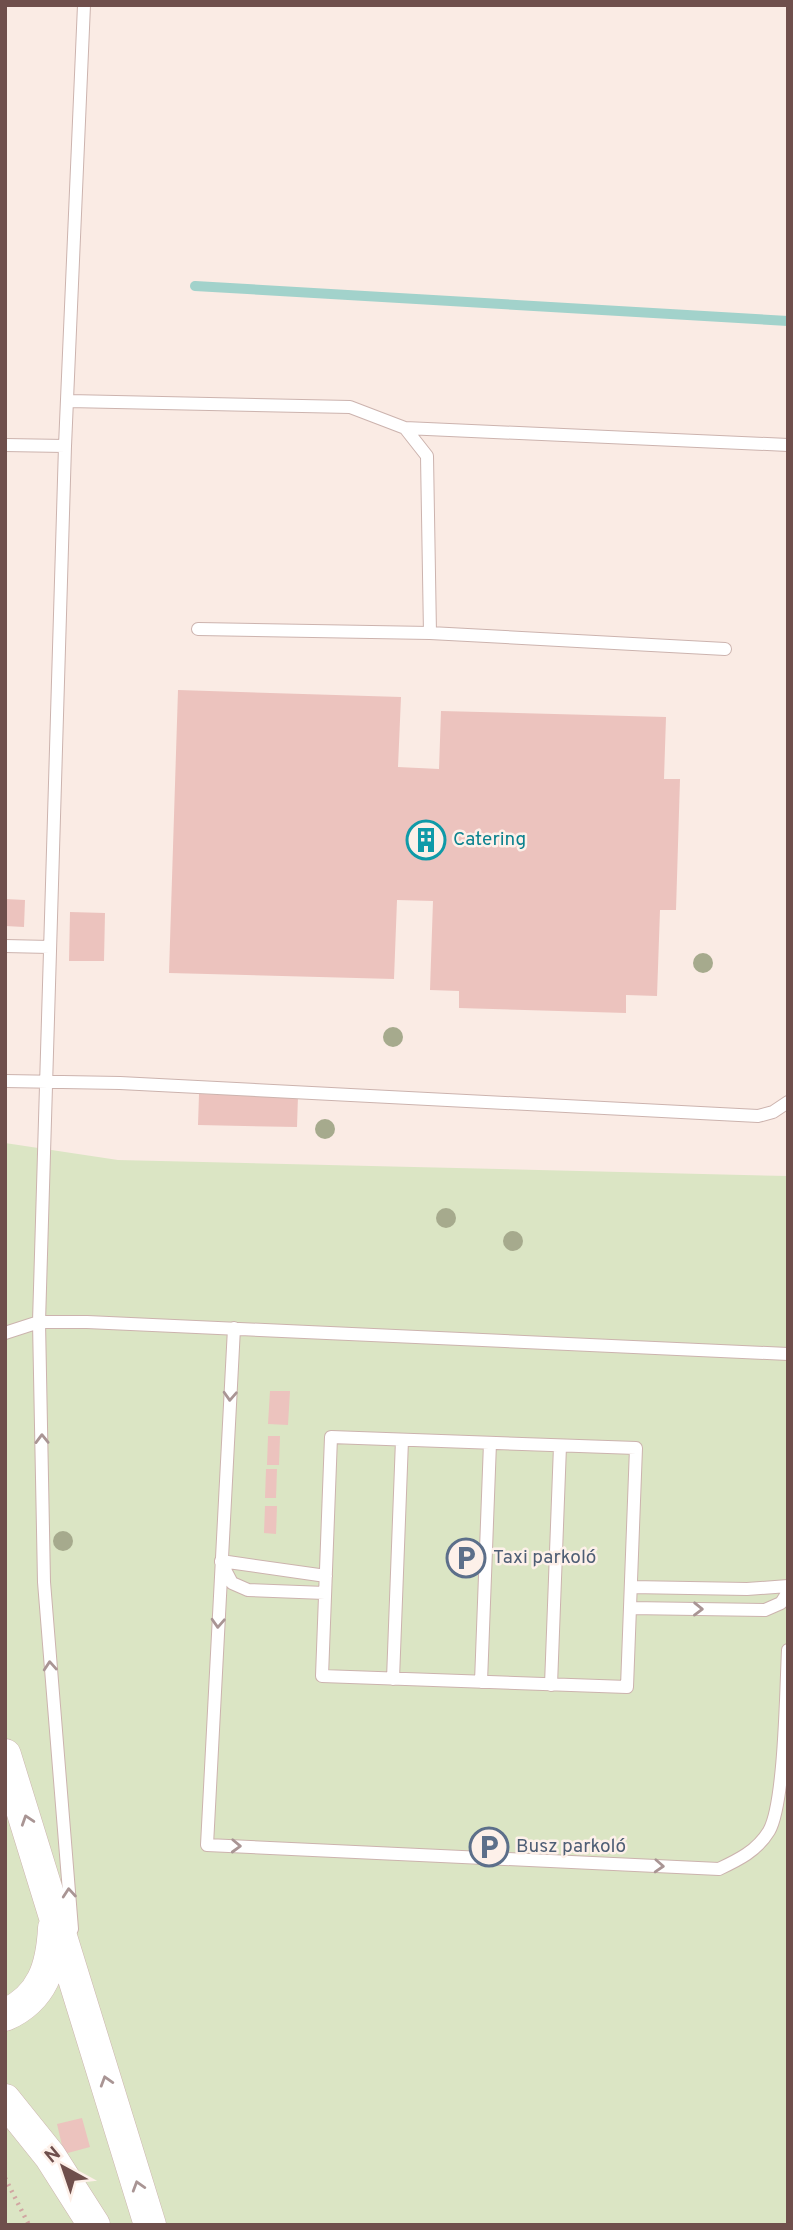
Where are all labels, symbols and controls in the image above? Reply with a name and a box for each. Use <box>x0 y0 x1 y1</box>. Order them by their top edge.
building icon: Catering <box>405 819 447 861</box>
place label: Catering <box>453 828 526 852</box>
one-way arrow <box>223 1391 238 1402</box>
one-way arrow <box>34 1433 49 1444</box>
parking icon: Taxi parkoló <box>445 1537 487 1579</box>
place label: Taxi parkoló <box>493 1546 596 1570</box>
one-way arrow <box>693 1602 704 1617</box>
one-way arrow <box>210 1618 225 1629</box>
one-way arrow <box>43 1660 58 1671</box>
one-way arrow <box>20 1815 35 1827</box>
parking icon: Busz parkoló <box>468 1826 510 1868</box>
place label: Busz parkoló <box>516 1835 626 1859</box>
one-way arrow <box>232 1838 242 1854</box>
one-way arrow <box>654 1858 665 1873</box>
one-way arrow <box>62 1887 77 1898</box>
one-way arrow <box>99 2076 114 2088</box>
north arrow <box>28 2132 98 2202</box>
text: N <box>40 2142 66 2169</box>
one-way arrow <box>131 2180 146 2192</box>

